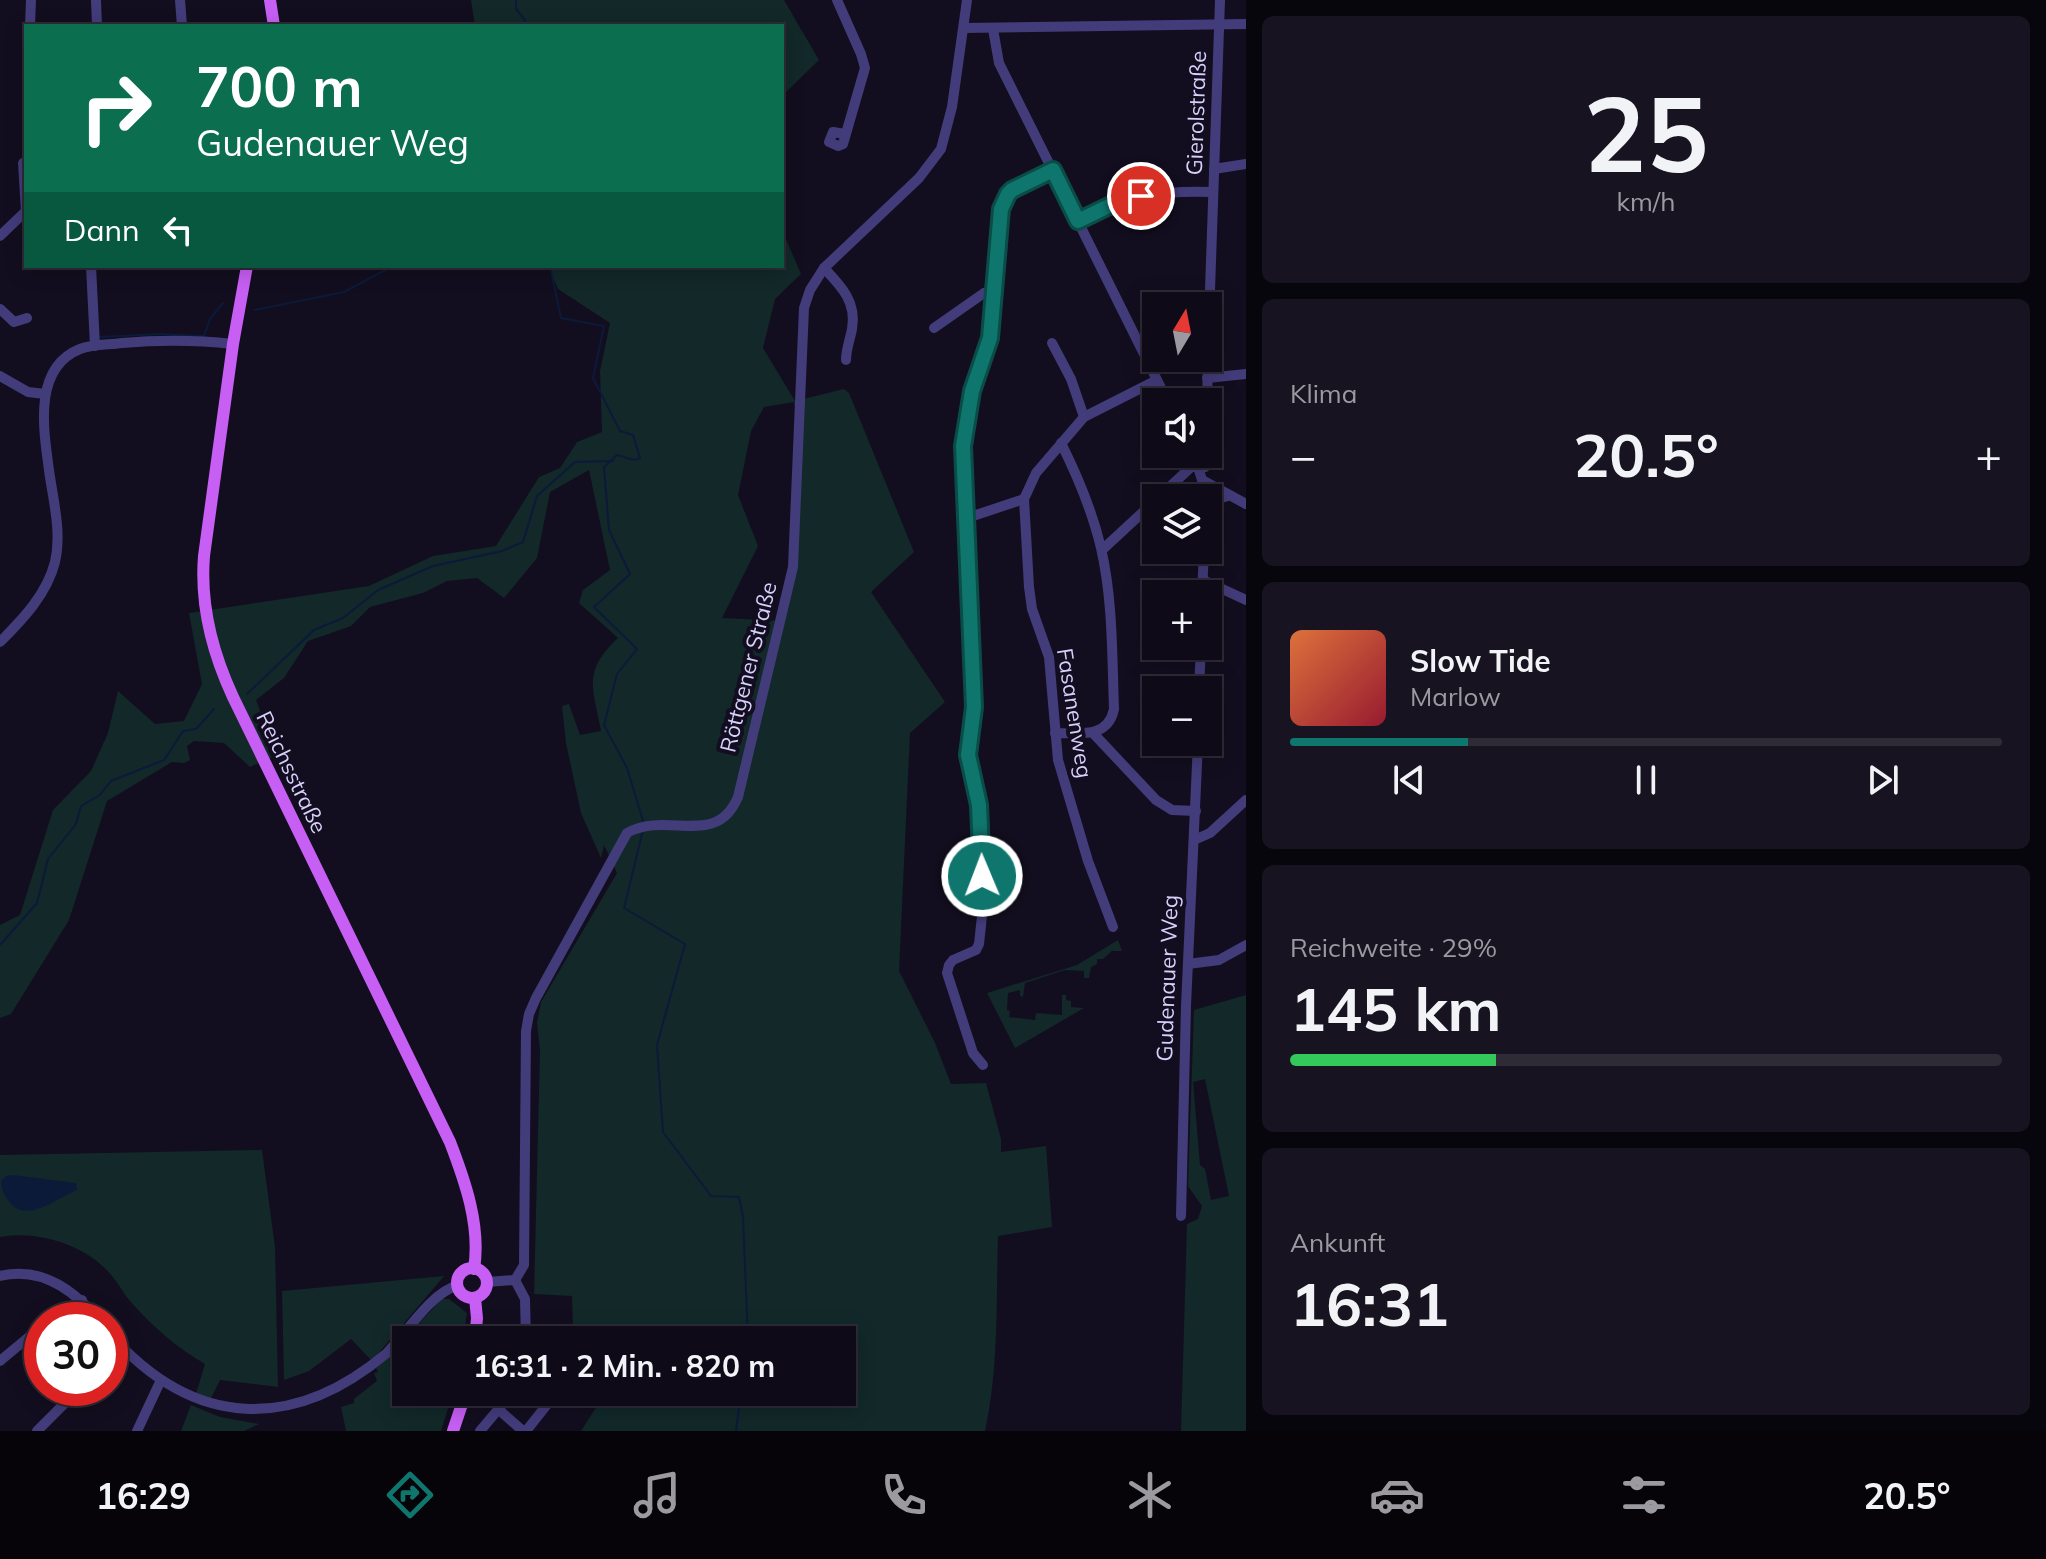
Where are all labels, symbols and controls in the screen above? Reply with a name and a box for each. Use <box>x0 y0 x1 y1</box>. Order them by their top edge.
street label: Gierolstraße <box>1180 50 1212 176</box>
text: 700 m <box>196 51 363 121</box>
icon: right <box>64 56 168 160</box>
text: 25 <box>1584 67 1708 198</box>
text: Gudenauer Weg <box>196 120 469 165</box>
pin <box>1107 162 1175 230</box>
icon: arrive <box>1119 174 1163 218</box>
text: km/h <box>1617 185 1675 218</box>
icon: left <box>156 208 200 252</box>
text: Dann <box>64 211 140 249</box>
north arrow <box>1142 292 1222 372</box>
map controls <box>1142 292 1222 756</box>
text: Klima <box>1290 377 1357 410</box>
button: sound <box>1142 388 1222 468</box>
text: 20.5° <box>1573 417 1719 492</box>
text: − <box>1290 428 1316 483</box>
text: + <box>1976 428 2002 483</box>
button: layers <box>1142 484 1222 564</box>
street label: Röttgener Straße <box>713 579 783 755</box>
button: + <box>1142 580 1222 660</box>
text: Slow Tide <box>1410 642 1551 680</box>
street label: Fasanenweg <box>1051 646 1099 780</box>
button: − <box>1142 676 1222 756</box>
text: Marlow <box>1410 680 1501 713</box>
street label: Reichsstraße <box>250 706 334 838</box>
icon: previous <box>1387 758 1431 802</box>
icon: pause <box>1624 758 1668 802</box>
icon: next <box>1861 758 1905 802</box>
position arrow <box>940 834 1024 918</box>
street label: Gudenauer Weg <box>1150 894 1184 1062</box>
text: Reichweite · 29% <box>1290 931 1497 964</box>
text: 145 km <box>1290 971 1502 1046</box>
text: Ankunft <box>1290 1226 1385 1259</box>
text: 16:31 <box>1290 1266 1449 1341</box>
speed limit sign: 30 <box>24 1302 128 1406</box>
text: 16:31 · 2 Min. · 820 m <box>473 1347 775 1385</box>
icon: directions <box>382 1467 438 1523</box>
icon: music <box>629 1467 685 1523</box>
icon: phone <box>876 1467 932 1523</box>
icon: climate <box>1122 1467 1178 1523</box>
icon: car <box>1369 1467 1425 1523</box>
icon: filters <box>1616 1467 1672 1523</box>
text: 16:29 <box>95 1473 191 1518</box>
text: 20.5° <box>1863 1473 1951 1518</box>

